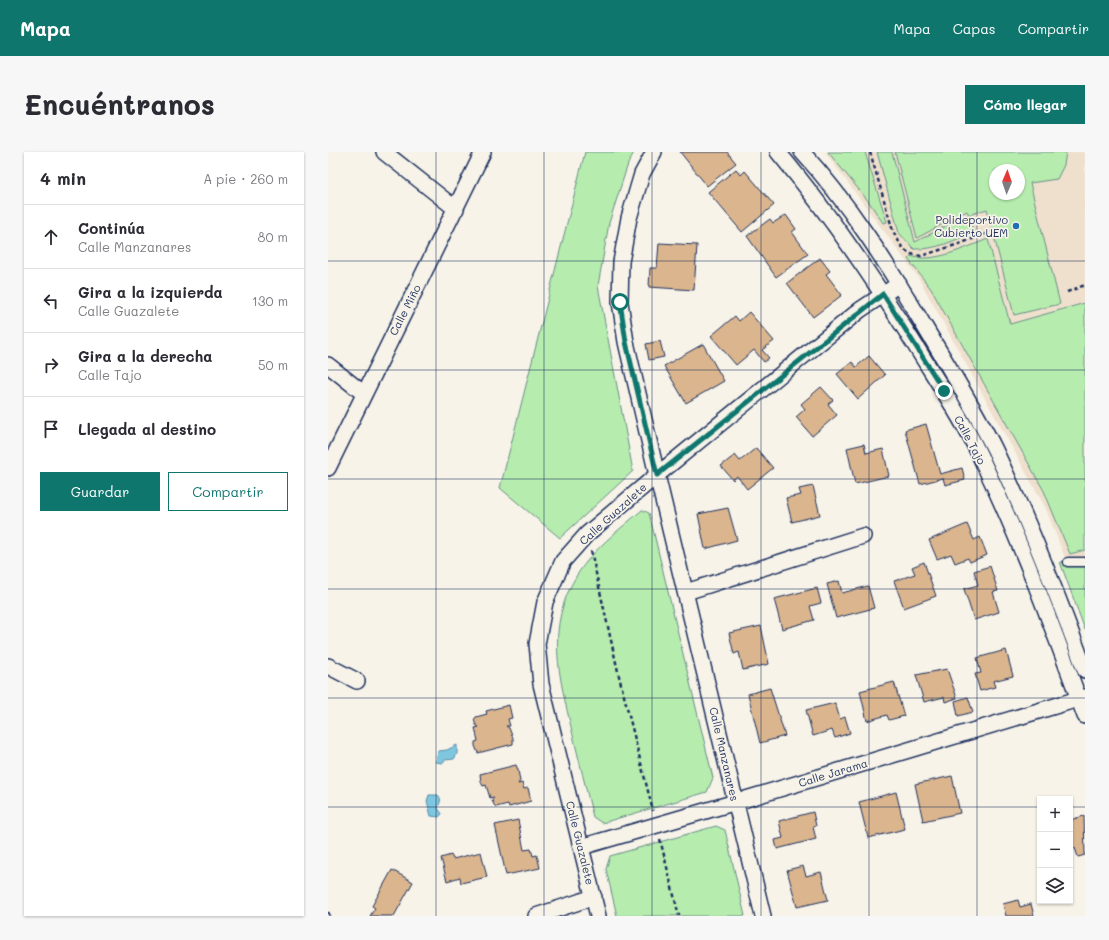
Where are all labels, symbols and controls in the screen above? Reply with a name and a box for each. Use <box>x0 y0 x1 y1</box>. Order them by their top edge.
text: Mapa <box>20 16 71 41</box>
text: Mapa <box>894 19 931 38</box>
text: Capas <box>953 19 996 38</box>
text: Compartir <box>1018 19 1089 38</box>
button: Cómo llegar <box>965 85 1085 124</box>
text: Encuéntranos <box>24 86 215 122</box>
north arrow <box>989 164 1025 200</box>
text: 4 min <box>40 167 86 189</box>
text: A pie · 260 m <box>203 170 288 187</box>
place label: Polideportivo Cubierto UEM <box>934 212 1008 240</box>
text: Continúa <box>78 218 145 238</box>
marker: Polideportivo Cubierto UEM <box>1011 221 1021 231</box>
icon: ahead <box>40 226 62 248</box>
text: 80 m <box>258 228 288 245</box>
text: Calle Manzanares <box>78 238 191 255</box>
street label: Calle Miño <box>385 281 424 338</box>
text: Gira a la izquierda <box>78 282 223 302</box>
icon: left <box>40 290 62 312</box>
text: 130 m <box>252 292 288 309</box>
route start <box>611 293 629 311</box>
text: Calle Guazalete <box>78 302 179 319</box>
text: Gira a la derecha <box>78 346 212 366</box>
icon: right <box>40 354 62 376</box>
text: 50 m <box>258 356 288 373</box>
text: Calle Tajo <box>78 366 142 383</box>
route end <box>935 382 953 400</box>
street label: Calle Tajo <box>951 413 990 467</box>
icon: arrive <box>40 418 62 440</box>
text: Llegada al destino <box>78 419 216 439</box>
button: Guardar <box>40 472 160 511</box>
button: Compartir <box>168 472 288 511</box>
street label: Calle Guazalete <box>576 479 650 548</box>
street label: Calle Manzanares <box>706 705 743 802</box>
street label: Calle Jarama <box>796 755 869 790</box>
map controls <box>1037 796 1073 904</box>
button: + <box>1037 796 1073 832</box>
street label: Calle Guazalete <box>563 799 598 886</box>
button: − <box>1037 832 1073 868</box>
button: layers <box>1037 868 1073 904</box>

